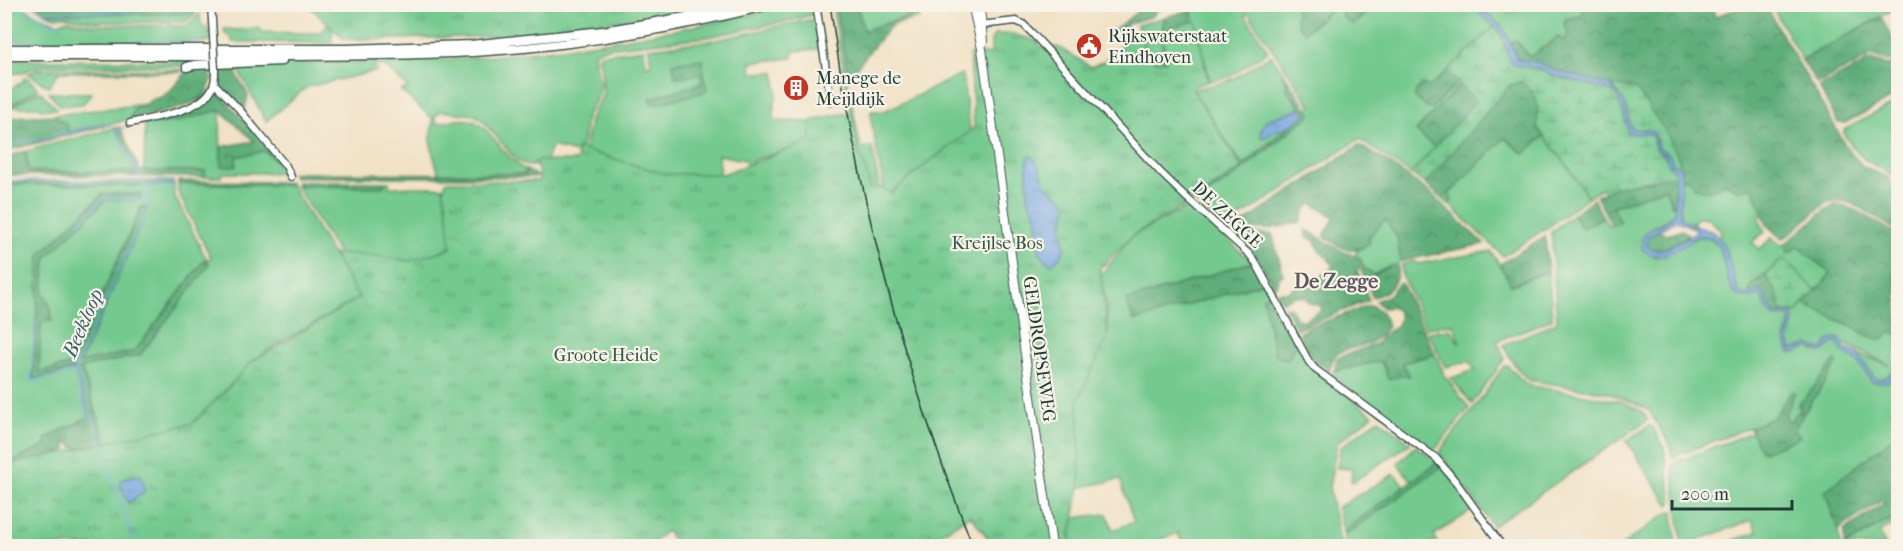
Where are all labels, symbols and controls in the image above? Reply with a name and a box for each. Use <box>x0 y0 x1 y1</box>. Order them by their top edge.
place label: Rijkswaterstaat Eindhoven <box>1108 26 1228 68</box>
public building icon: Rijkswaterstaat Eindhoven <box>1074 31 1104 61</box>
place label: Manege de Meijldijk <box>816 68 901 110</box>
building icon: Manege de Meijldijk <box>781 73 811 103</box>
street label: DE ZEGGE <box>1188 177 1266 253</box>
park label: Kreijlse Bos <box>951 233 1043 254</box>
district label: De Zegge <box>1294 270 1378 293</box>
street label: GELDROPSEWEG <box>1018 275 1060 424</box>
water label: Beekloop <box>58 285 108 362</box>
park label: Groote Heide <box>554 345 658 366</box>
scale bar <box>1672 473 1792 511</box>
text: 200 m <box>1681 484 1729 505</box>

